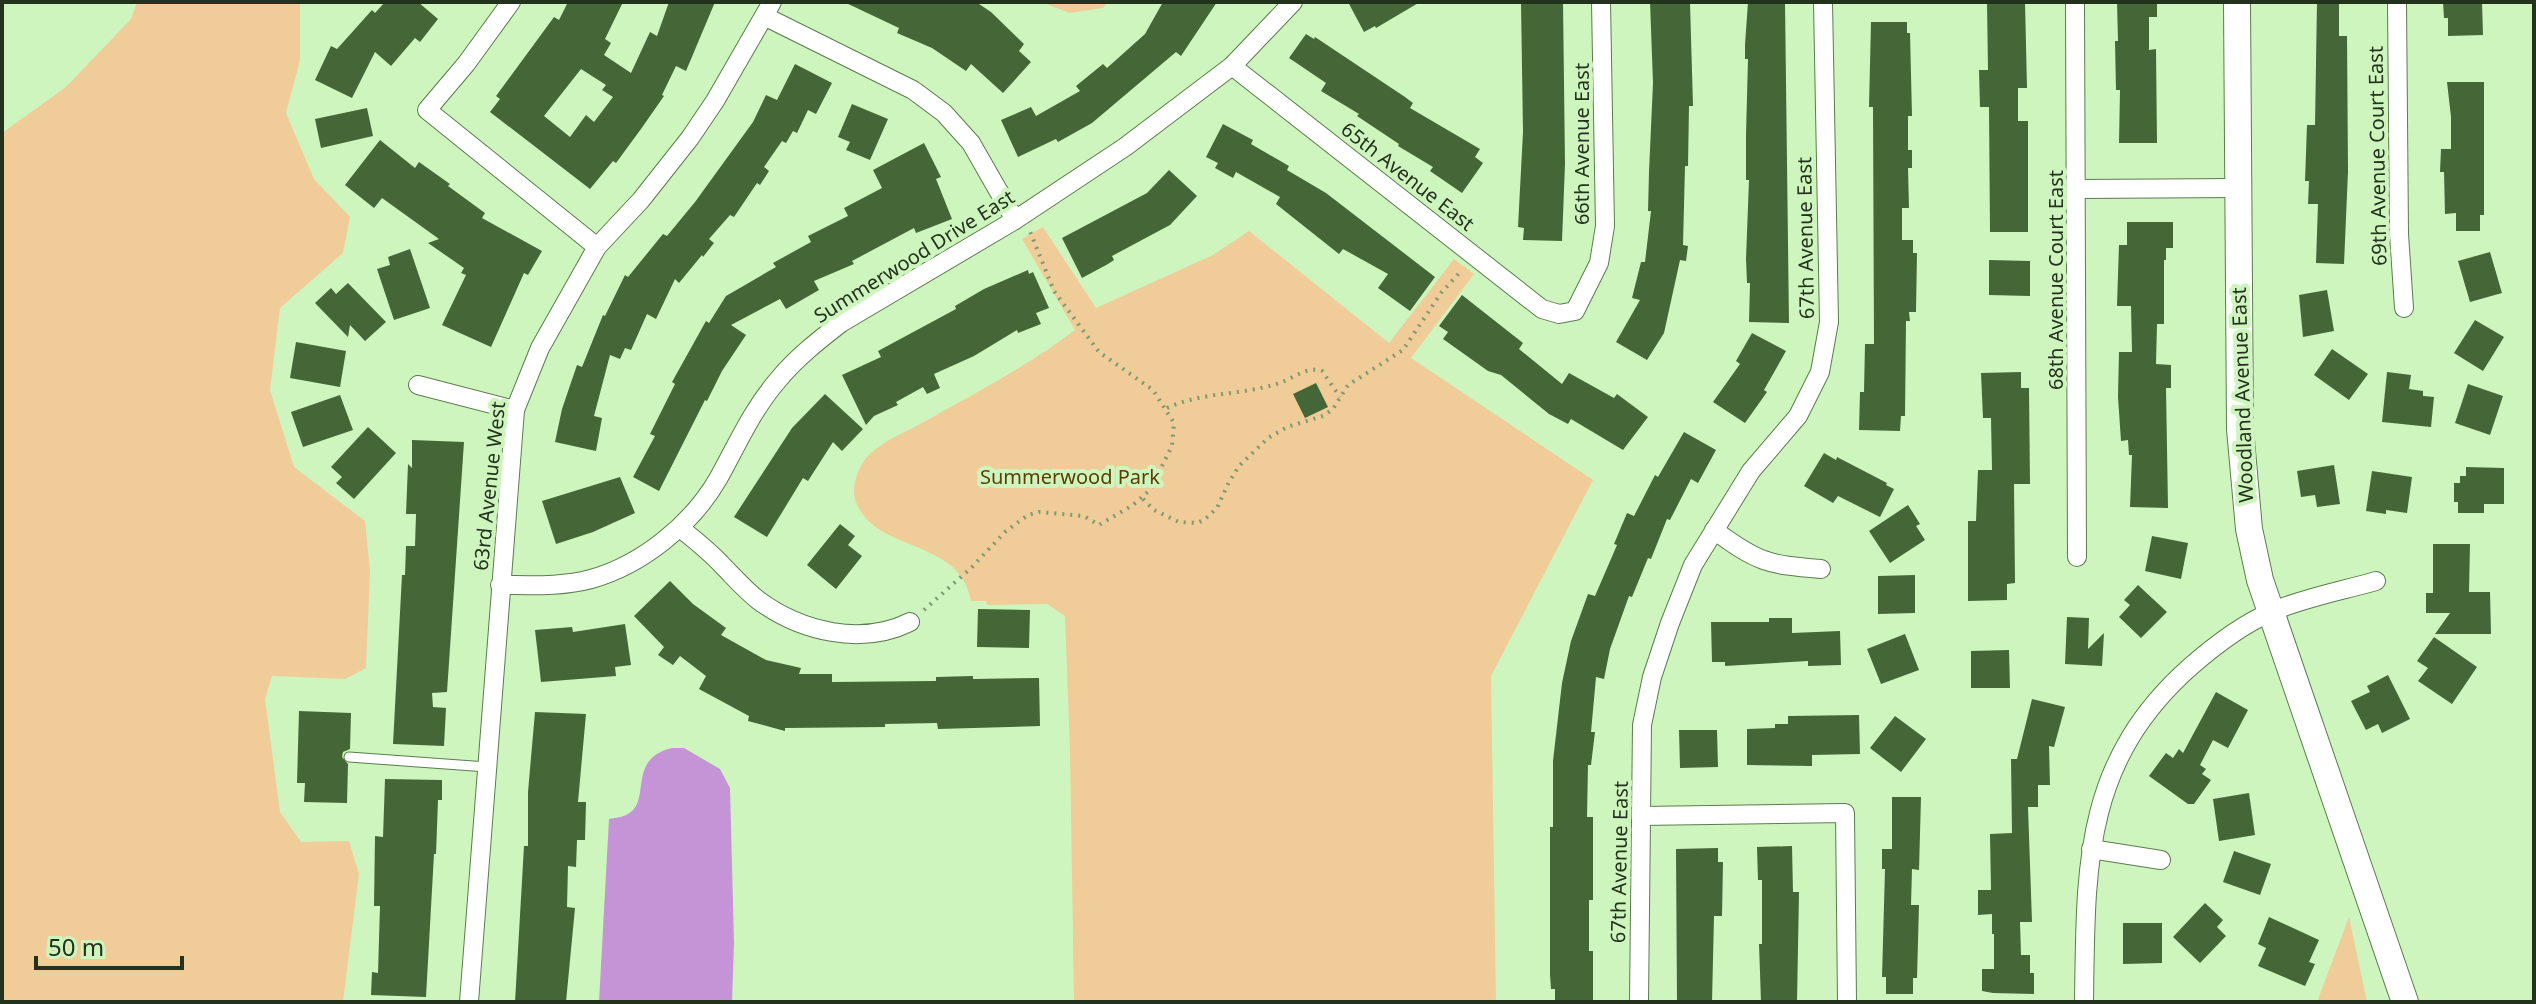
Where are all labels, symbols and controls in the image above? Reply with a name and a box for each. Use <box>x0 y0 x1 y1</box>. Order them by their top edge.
street label: 69th Avenue Court East <box>2362 46 2392 266</box>
street label: 66th Avenue East <box>1568 63 1595 225</box>
street label: 65th Avenue East <box>1336 115 1480 237</box>
street label: 67th Avenue East <box>1790 157 1820 319</box>
street label: 68th Avenue Court East <box>2042 170 2069 390</box>
street label: Summerwood Drive East <box>809 183 1019 329</box>
street label: Woodland Avenue East <box>2225 287 2259 503</box>
street label: 63rd Avenue West <box>467 400 511 572</box>
park label: Summerwood Park <box>980 463 1160 490</box>
street label: 67th Avenue East <box>1604 781 1634 943</box>
scale bar <box>36 920 182 970</box>
text: 50 m <box>48 930 104 963</box>

